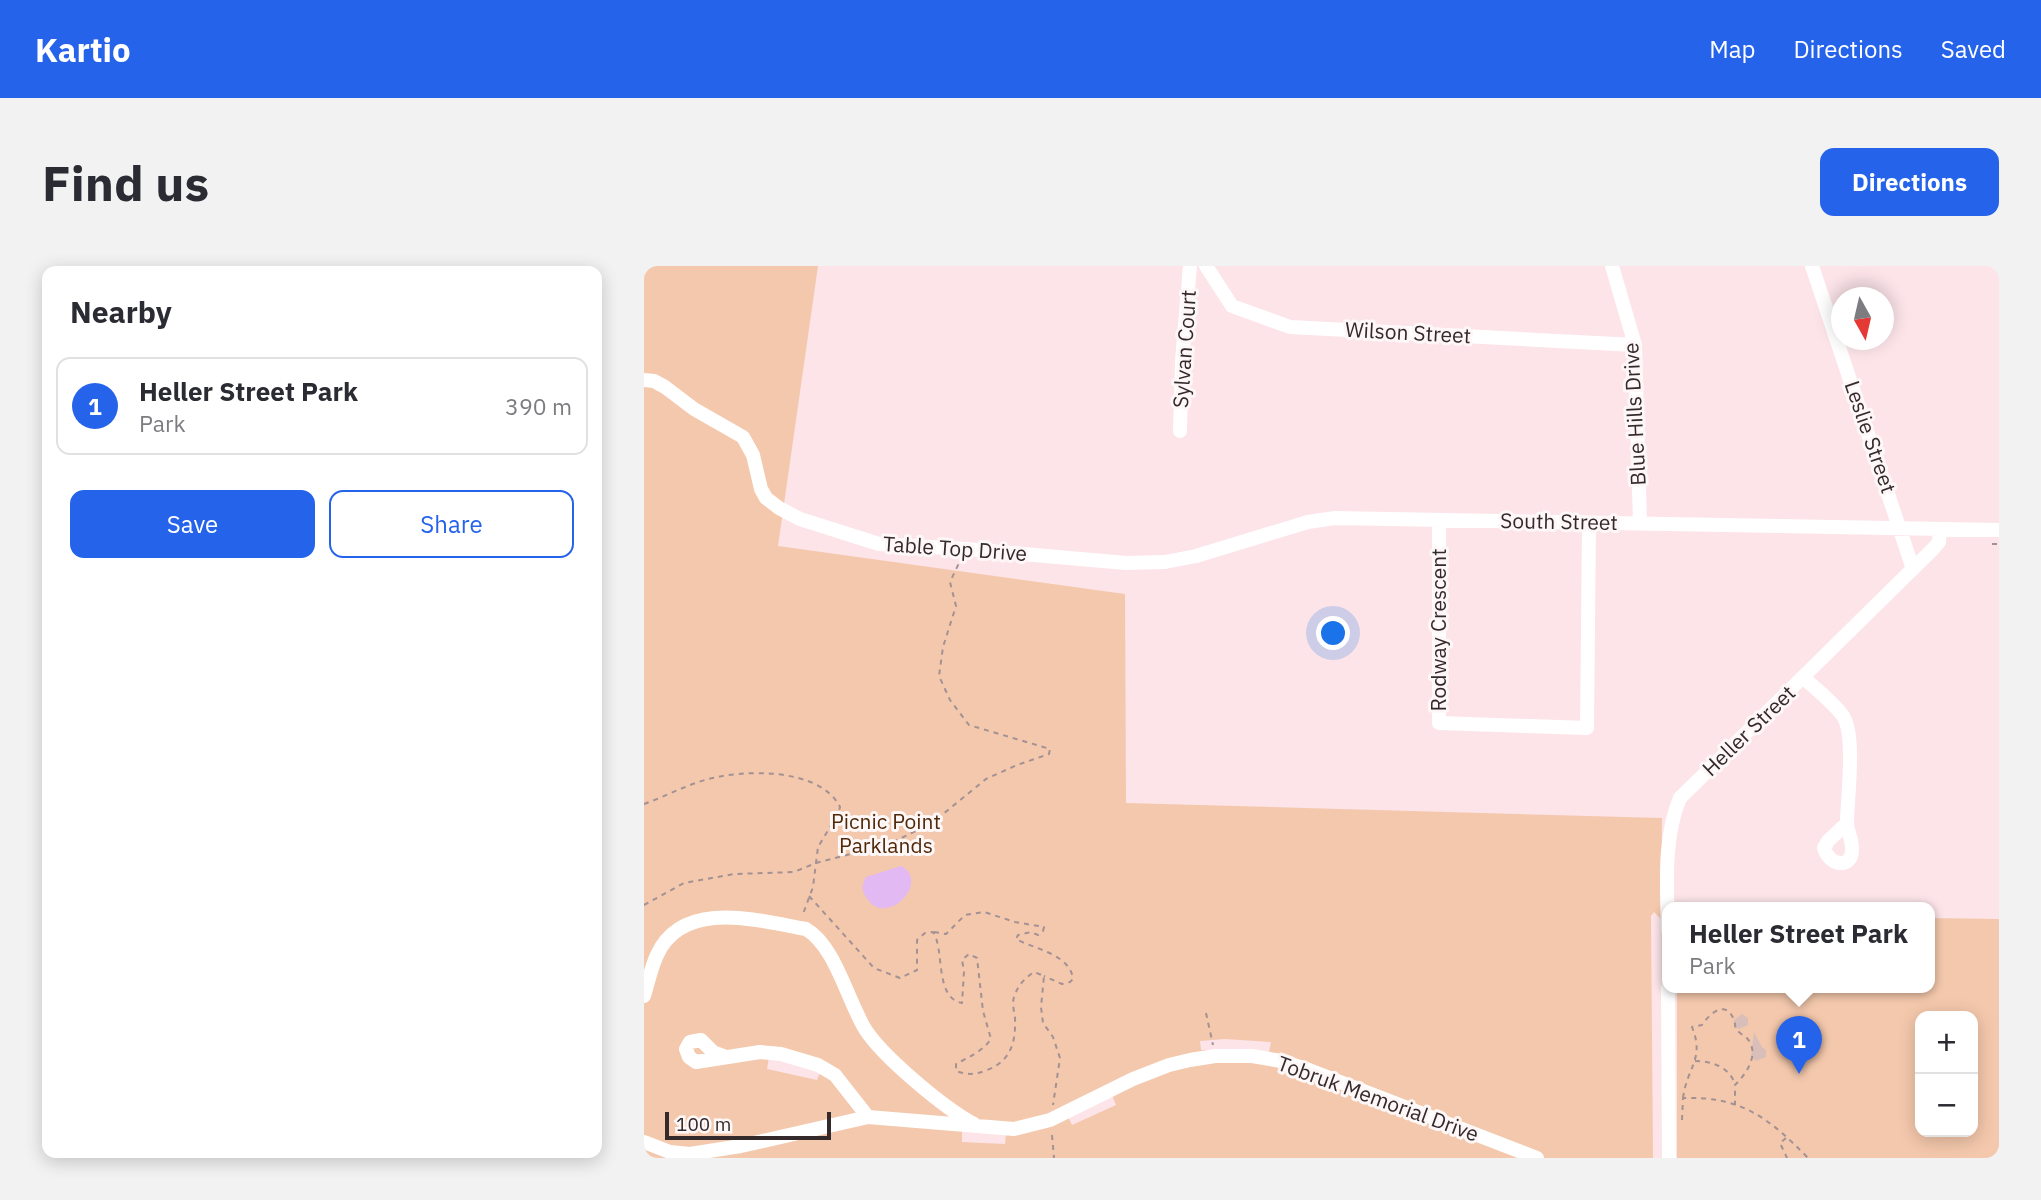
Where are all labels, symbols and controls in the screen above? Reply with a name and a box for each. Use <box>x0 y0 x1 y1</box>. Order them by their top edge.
text: Kartio <box>35 28 131 71</box>
text: Map <box>1709 33 1755 65</box>
text: Directions <box>1793 33 1903 65</box>
text: Saved <box>1941 33 2006 65</box>
button: Directions <box>1820 148 1999 216</box>
text: Find us <box>42 151 209 214</box>
north arrow <box>1831 287 1894 350</box>
street label: Sylvan Court <box>1166 289 1202 409</box>
text: Nearby <box>70 292 172 331</box>
street label: Wilson Street <box>1344 315 1472 349</box>
street label: Blue Hills Drive <box>1616 342 1652 486</box>
text: Heller Street Park <box>139 374 358 408</box>
street label: Leslie Street <box>1839 377 1903 497</box>
text: 1 <box>88 391 102 421</box>
text: 390 m <box>505 391 572 421</box>
text: Park <box>139 408 186 438</box>
button: Save <box>70 490 315 558</box>
button: Share <box>329 490 574 558</box>
street label: South Street <box>1500 506 1618 536</box>
street label: Table Top Drive <box>882 529 1028 567</box>
street label: Rodway Crescent <box>1424 548 1452 712</box>
your location <box>1316 616 1350 650</box>
street label: Heller Street <box>1696 679 1801 782</box>
park label: Picnic Point Parklands <box>831 807 941 859</box>
popup <box>1662 902 1935 993</box>
text: Heller Street Park <box>1689 916 1908 950</box>
text: Park <box>1689 950 1736 980</box>
map controls <box>1915 1011 1978 1137</box>
button: + <box>1915 1011 1978 1074</box>
pin: 1 <box>1776 1016 1822 1074</box>
street label: Tobruk Memorial Drive <box>1274 1049 1483 1148</box>
button: − <box>1915 1074 1978 1137</box>
scale bar <box>665 1109 831 1141</box>
text: 100 m <box>676 1112 731 1136</box>

